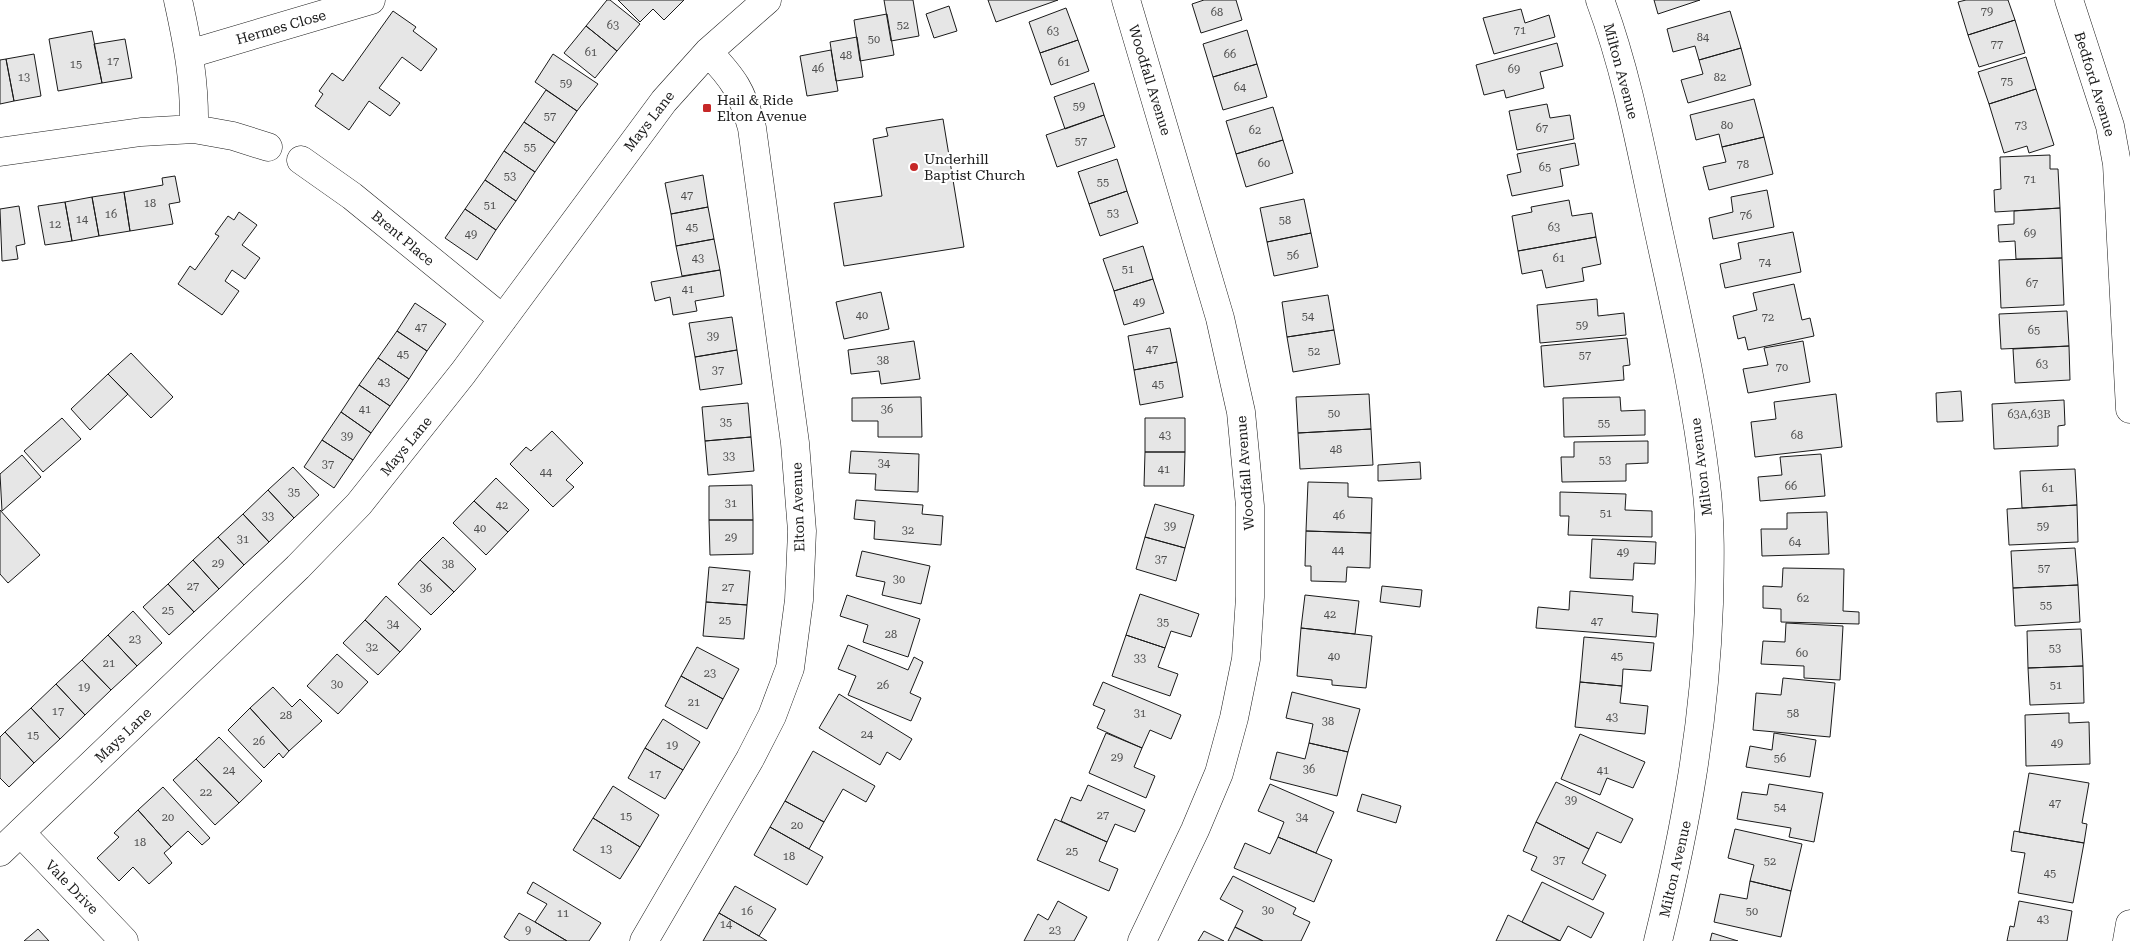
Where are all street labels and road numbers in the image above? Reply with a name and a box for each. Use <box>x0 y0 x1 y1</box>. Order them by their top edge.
street label: Hermes Close <box>234 6 328 47</box>
street label: Milton Avenue <box>1601 21 1642 121</box>
street label: Woodfall Avenue <box>1126 23 1175 138</box>
street label: Bedford Avenue <box>2071 30 2119 139</box>
street label: Mays Lane <box>621 88 678 154</box>
street label: Brent Place <box>368 207 438 269</box>
street label: Mays Lane <box>377 413 435 479</box>
street label: Woodfall Avenue <box>1233 415 1257 531</box>
street label: Milton Avenue <box>1687 417 1715 517</box>
street label: Elton Avenue <box>788 462 808 552</box>
street label: Mays Lane <box>92 704 155 766</box>
street label: Milton Avenue <box>1656 819 1694 919</box>
street label: Vale Drive <box>42 857 102 917</box>

